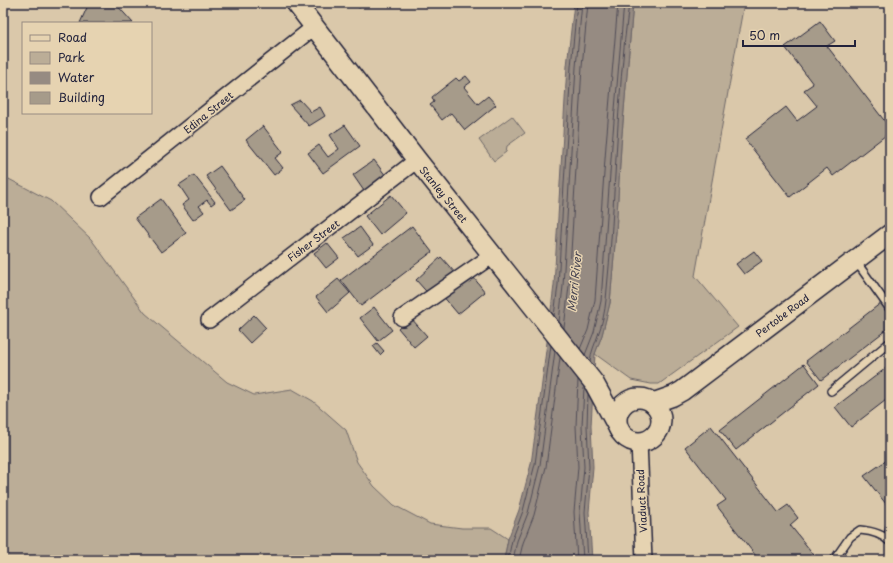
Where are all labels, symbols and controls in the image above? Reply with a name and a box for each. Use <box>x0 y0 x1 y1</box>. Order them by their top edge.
legend <box>22 22 152 114</box>
scale bar <box>743 22 855 48</box>
text: 50 m <box>749 26 780 44</box>
text: Road <box>58 28 87 46</box>
text: Park <box>58 48 85 66</box>
text: Water <box>58 68 95 86</box>
street label: Edina Street <box>180 87 236 137</box>
text: Building <box>58 88 105 106</box>
street label: Stanley Street <box>416 162 472 226</box>
street label: Fisher Street <box>284 215 342 265</box>
water label: Merri River <box>562 249 586 312</box>
street label: Pertobe Road <box>752 290 812 340</box>
street label: Viaduct Road <box>632 469 650 533</box>

